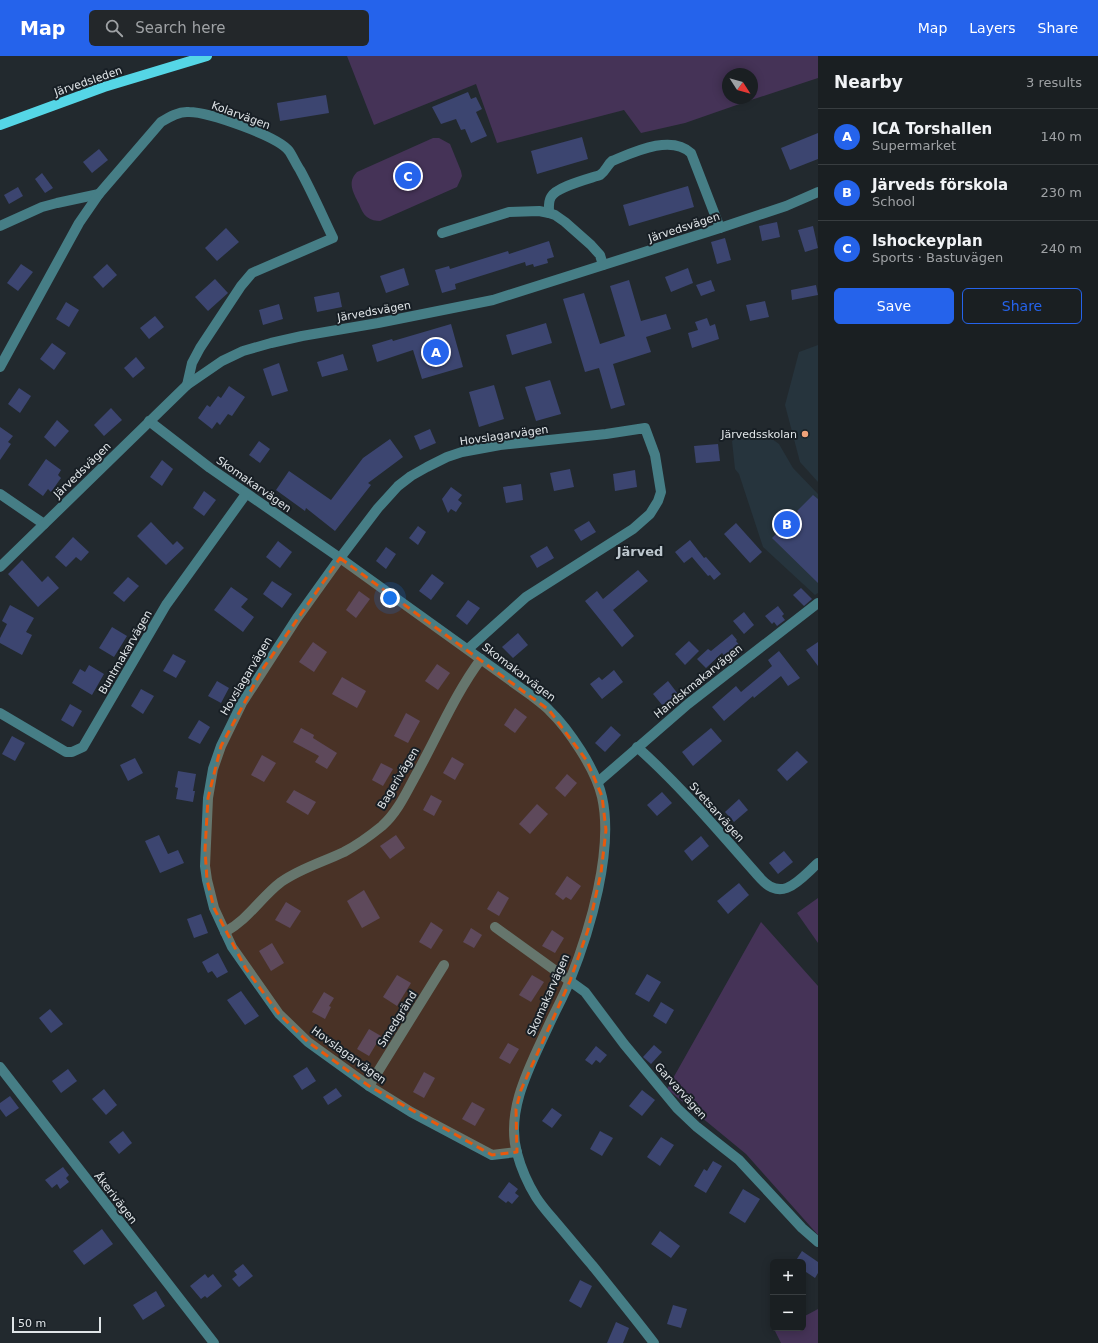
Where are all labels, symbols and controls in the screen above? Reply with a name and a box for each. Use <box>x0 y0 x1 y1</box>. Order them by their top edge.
search box <box>89 10 369 46</box>
text: Map <box>20 17 65 39</box>
icon: search <box>103 17 125 39</box>
text: Search here <box>135 19 225 37</box>
text: Map <box>918 20 947 36</box>
text: Layers <box>969 20 1016 36</box>
text: Share <box>1038 20 1078 36</box>
street label: Järvedsleden <box>52 64 124 100</box>
north arrow <box>722 68 758 104</box>
text: Nearby <box>834 72 903 92</box>
text: 3 results <box>1026 75 1082 90</box>
street label: Kolarvägen <box>210 99 272 132</box>
text: ICA Torshallen <box>872 120 992 138</box>
text: A <box>842 129 852 144</box>
text: 140 m <box>1040 129 1082 144</box>
text: Supermarket <box>872 138 956 153</box>
pin: C <box>395 161 421 191</box>
text: Järveds förskola <box>872 176 1008 194</box>
text: B <box>842 185 852 200</box>
text: 230 m <box>1040 185 1082 200</box>
text: School <box>872 194 915 209</box>
street label: Järvedsvägen <box>646 210 722 245</box>
text: Ishockeyplan <box>872 232 983 250</box>
text: C <box>842 241 852 256</box>
text: 240 m <box>1040 241 1082 256</box>
text: Sports · Bastuvägen <box>872 250 1003 265</box>
button: Save <box>834 288 954 324</box>
button: Share <box>962 288 1082 324</box>
street label: Järvedsvägen <box>335 299 412 325</box>
pin: A <box>423 337 449 367</box>
street label: Hovslagarvägen <box>459 423 549 448</box>
place label: Järvedsskolan <box>720 428 797 441</box>
marker: Järvedsskolan <box>800 429 810 439</box>
street label: Järvedsvägen <box>50 440 114 502</box>
street label: Skomakarvägen <box>214 454 294 515</box>
pin: B <box>774 509 800 539</box>
district label: Järved <box>616 544 663 559</box>
your location <box>380 588 400 608</box>
street label: Buntmakarvägen <box>96 608 155 696</box>
street label: Hovslagarvägen <box>218 635 275 718</box>
street label: Skomakarvägen <box>479 641 558 704</box>
street label: Handskmakarvägen <box>652 642 745 721</box>
street label: Bagerivägen <box>375 745 422 811</box>
street label: Svetsarvägen <box>687 780 747 845</box>
street label: Skomakarvägen <box>525 952 572 1038</box>
street label: Smedgränd <box>375 989 420 1050</box>
street label: Hovslagarvägen <box>309 1024 389 1087</box>
street label: Garvarvägen <box>652 1060 709 1122</box>
street label: Åkerivägen <box>91 1170 140 1227</box>
map controls <box>770 1259 806 1331</box>
button: + <box>770 1259 806 1295</box>
button: − <box>770 1295 806 1331</box>
scale bar <box>12 1315 101 1334</box>
text: 50 m <box>18 1317 46 1330</box>

